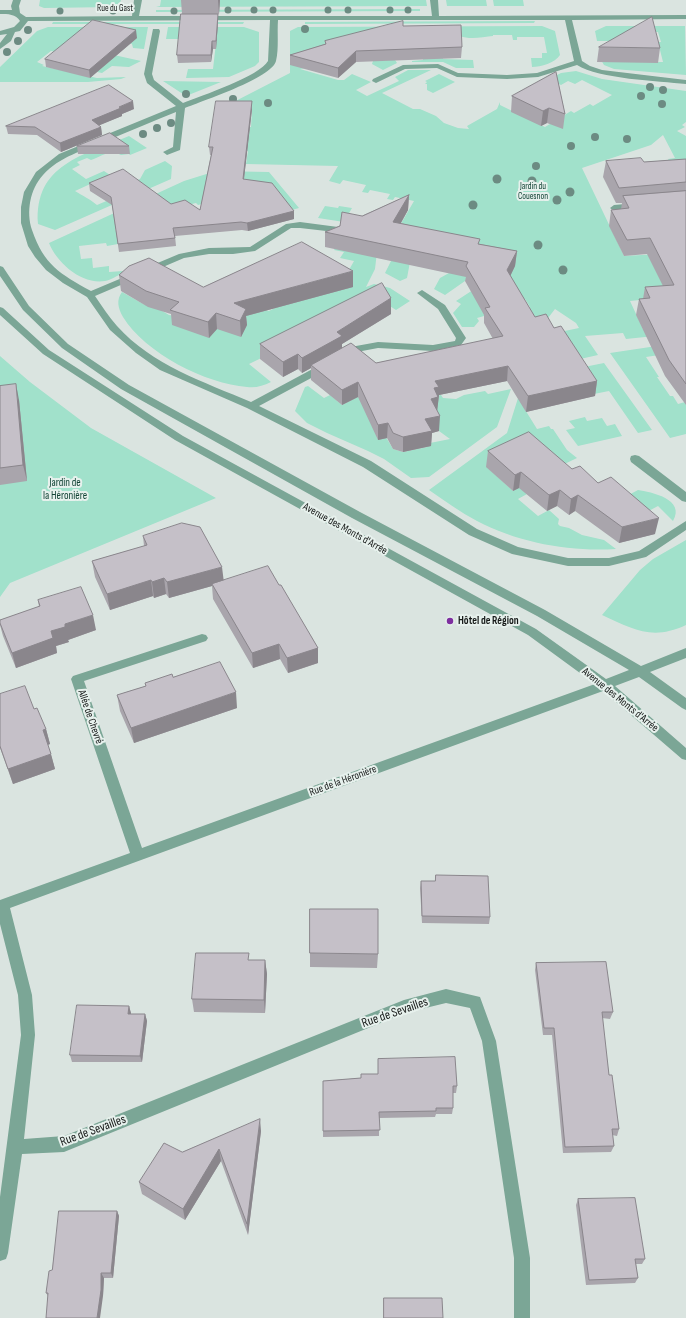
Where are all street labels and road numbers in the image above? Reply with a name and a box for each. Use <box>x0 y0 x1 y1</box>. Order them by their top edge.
street label: Rue du Gast <box>97 4 133 14</box>
street label: Avenue des Monts d'Arrée <box>301 500 389 558</box>
street label: Avenue des Monts d'Arrée <box>579 665 661 735</box>
street label: Allée de Chevré <box>75 688 105 746</box>
street label: Rue de la Héronière <box>307 763 379 799</box>
street label: Rue de Sevailles <box>360 994 430 1032</box>
street label: Rue de Sevailles <box>58 1112 128 1150</box>

